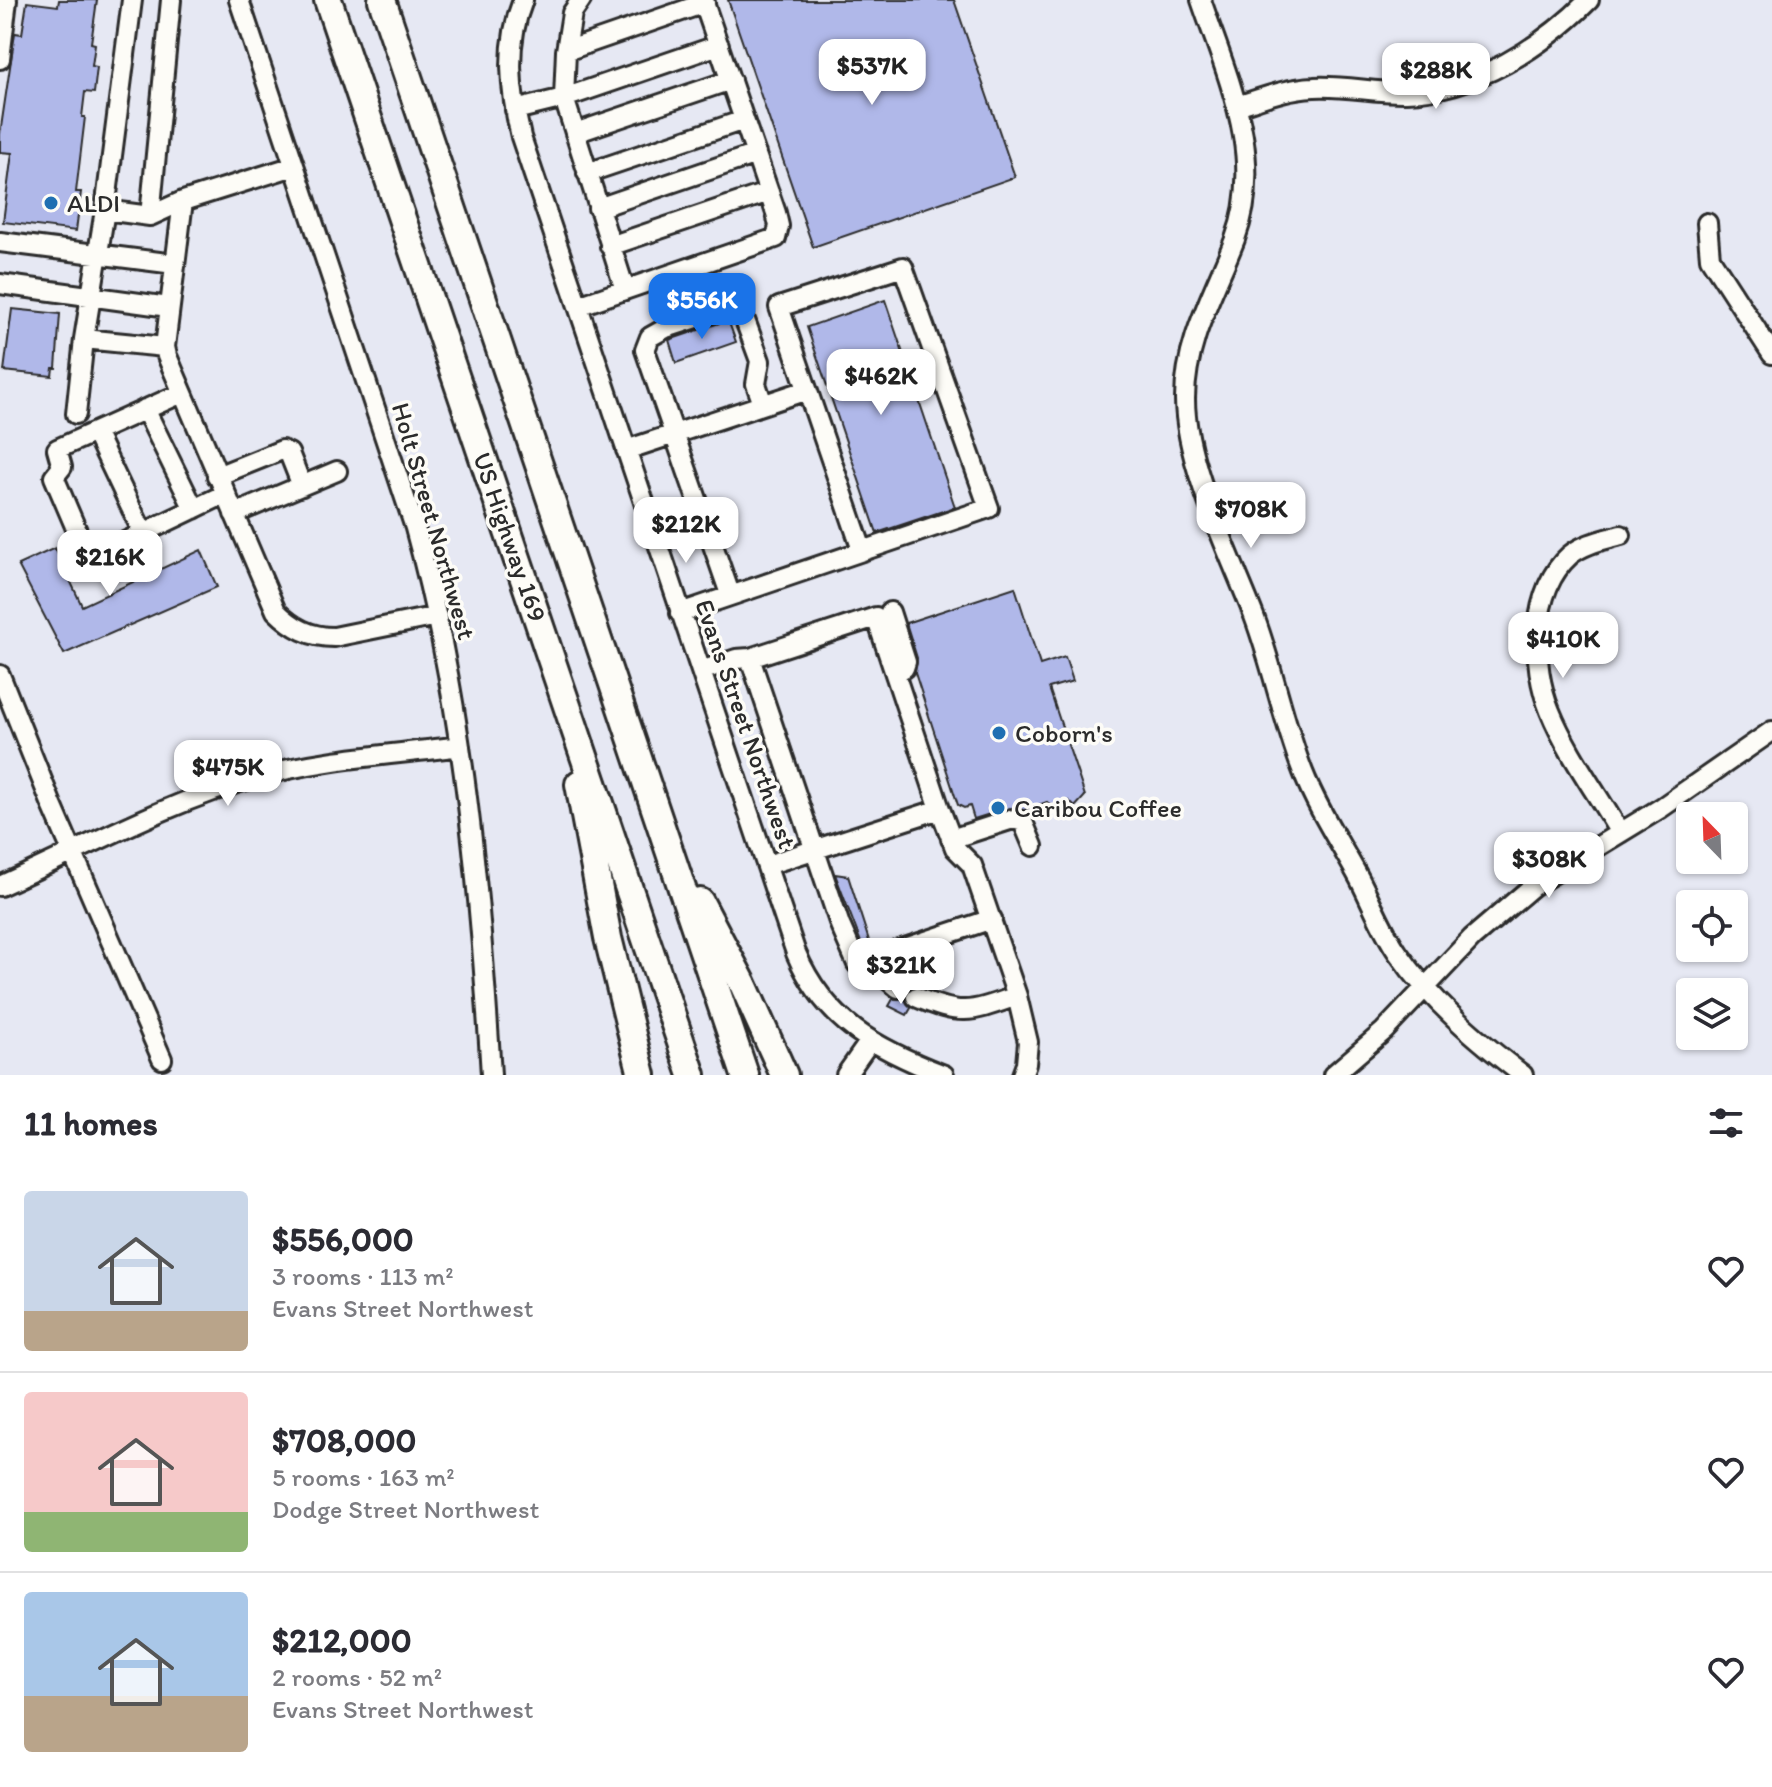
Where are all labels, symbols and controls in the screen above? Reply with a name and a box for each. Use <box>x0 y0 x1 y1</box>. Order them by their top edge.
pin: $537K <box>816 39 928 107</box>
pin: $288K <box>1380 43 1492 111</box>
text: $537K <box>837 49 907 81</box>
text: $288K <box>1400 53 1472 85</box>
place label: ALDI <box>67 187 120 219</box>
marker: ALDI <box>42 194 60 212</box>
pin: $556K <box>646 273 758 341</box>
text: $556K <box>667 283 737 315</box>
pin: $462K <box>825 349 937 417</box>
text: $462K <box>845 359 917 391</box>
street label: Holt Street Northwest <box>385 399 483 643</box>
street label: US Highway 169 <box>466 448 554 626</box>
pin: $708K <box>1195 482 1307 550</box>
text: $708K <box>1215 492 1287 524</box>
pin: $212K <box>630 497 742 565</box>
text: $212K <box>651 507 721 539</box>
pin: $216K <box>54 530 166 598</box>
text: $216K <box>75 540 145 572</box>
street label: Evans Street Northwest <box>688 595 804 853</box>
pin: $410K <box>1507 612 1619 680</box>
text: $410K <box>1526 622 1600 654</box>
place label: Coborn's <box>1015 717 1113 749</box>
marker: Coborn's <box>990 724 1008 742</box>
pin: $475K <box>172 740 284 808</box>
text: $475K <box>192 750 264 782</box>
place label: Caribou Coffee <box>1014 792 1182 824</box>
marker: Caribou Coffee <box>989 799 1007 817</box>
north arrow <box>1676 802 1748 874</box>
map controls <box>1676 802 1748 1050</box>
pin: $308K <box>1493 832 1605 900</box>
text: $308K <box>1512 842 1586 874</box>
button: locate <box>1676 890 1748 962</box>
pin: $321K <box>845 938 957 1006</box>
text: $321K <box>866 948 936 980</box>
button: layers <box>1676 978 1748 1050</box>
icon: filters <box>1704 1101 1748 1145</box>
text: 11 homes <box>24 1103 158 1144</box>
text: $556,000 <box>272 1219 414 1260</box>
icon: home <box>88 1223 184 1319</box>
icon: heart <box>1704 1249 1748 1293</box>
text: 3 rooms · 113 m² <box>272 1260 454 1292</box>
text: Evans Street Northwest <box>272 1292 534 1324</box>
text: $708,000 <box>272 1420 417 1461</box>
icon: home <box>88 1424 184 1520</box>
icon: heart <box>1704 1450 1748 1494</box>
text: 5 rooms · 163 m² <box>272 1461 455 1493</box>
text: Dodge Street Northwest <box>272 1493 539 1525</box>
text: $212,000 <box>272 1620 412 1661</box>
icon: home <box>88 1624 184 1720</box>
icon: heart <box>1704 1650 1748 1694</box>
text: 2 rooms · 52 m² <box>272 1661 442 1693</box>
text: Evans Street Northwest <box>272 1693 534 1725</box>

